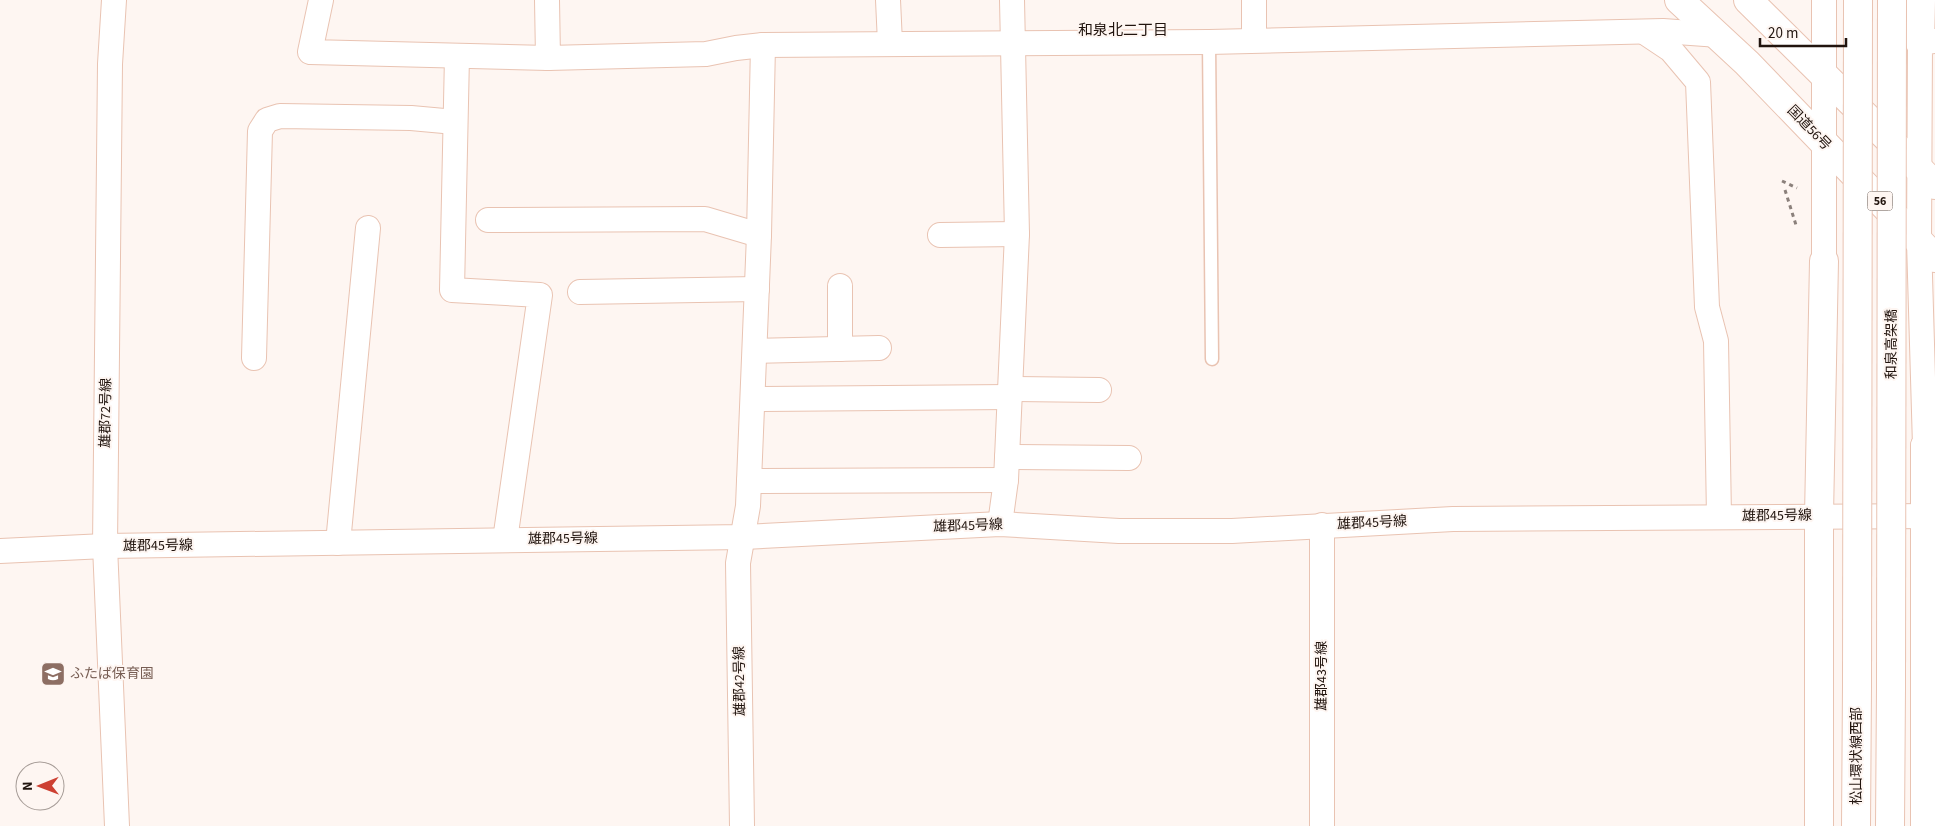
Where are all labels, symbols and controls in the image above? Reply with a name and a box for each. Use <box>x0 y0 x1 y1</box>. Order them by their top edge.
scale bar <box>1760 15 1846 47</box>
district label: 和泉北二丁目 <box>1078 20 1168 41</box>
text: 20 m <box>1768 23 1798 44</box>
street label: 国道56号 <box>1782 101 1836 155</box>
road number: 56 <box>1868 192 1892 210</box>
street label: 和泉高架橋 <box>1882 309 1902 379</box>
street label: 雄郡72号線 <box>95 378 117 448</box>
street label: 雄郡45号線 <box>1742 505 1812 527</box>
street label: 雄郡45号線 <box>1337 511 1407 535</box>
street label: 雄郡45号線 <box>933 515 1003 537</box>
street label: 雄郡45号線 <box>528 528 598 550</box>
street label: 雄郡45号線 <box>123 535 193 557</box>
street label: 雄郡43号線 <box>1312 641 1332 711</box>
street label: 雄郡42号線 <box>729 646 751 716</box>
school or university icon: ふたば保育園 <box>40 661 66 687</box>
place label: ふたば保育園 <box>70 664 154 684</box>
street label: 松山環状線西部 <box>1847 707 1867 805</box>
north arrow <box>15 761 65 811</box>
text: N <box>18 781 38 791</box>

